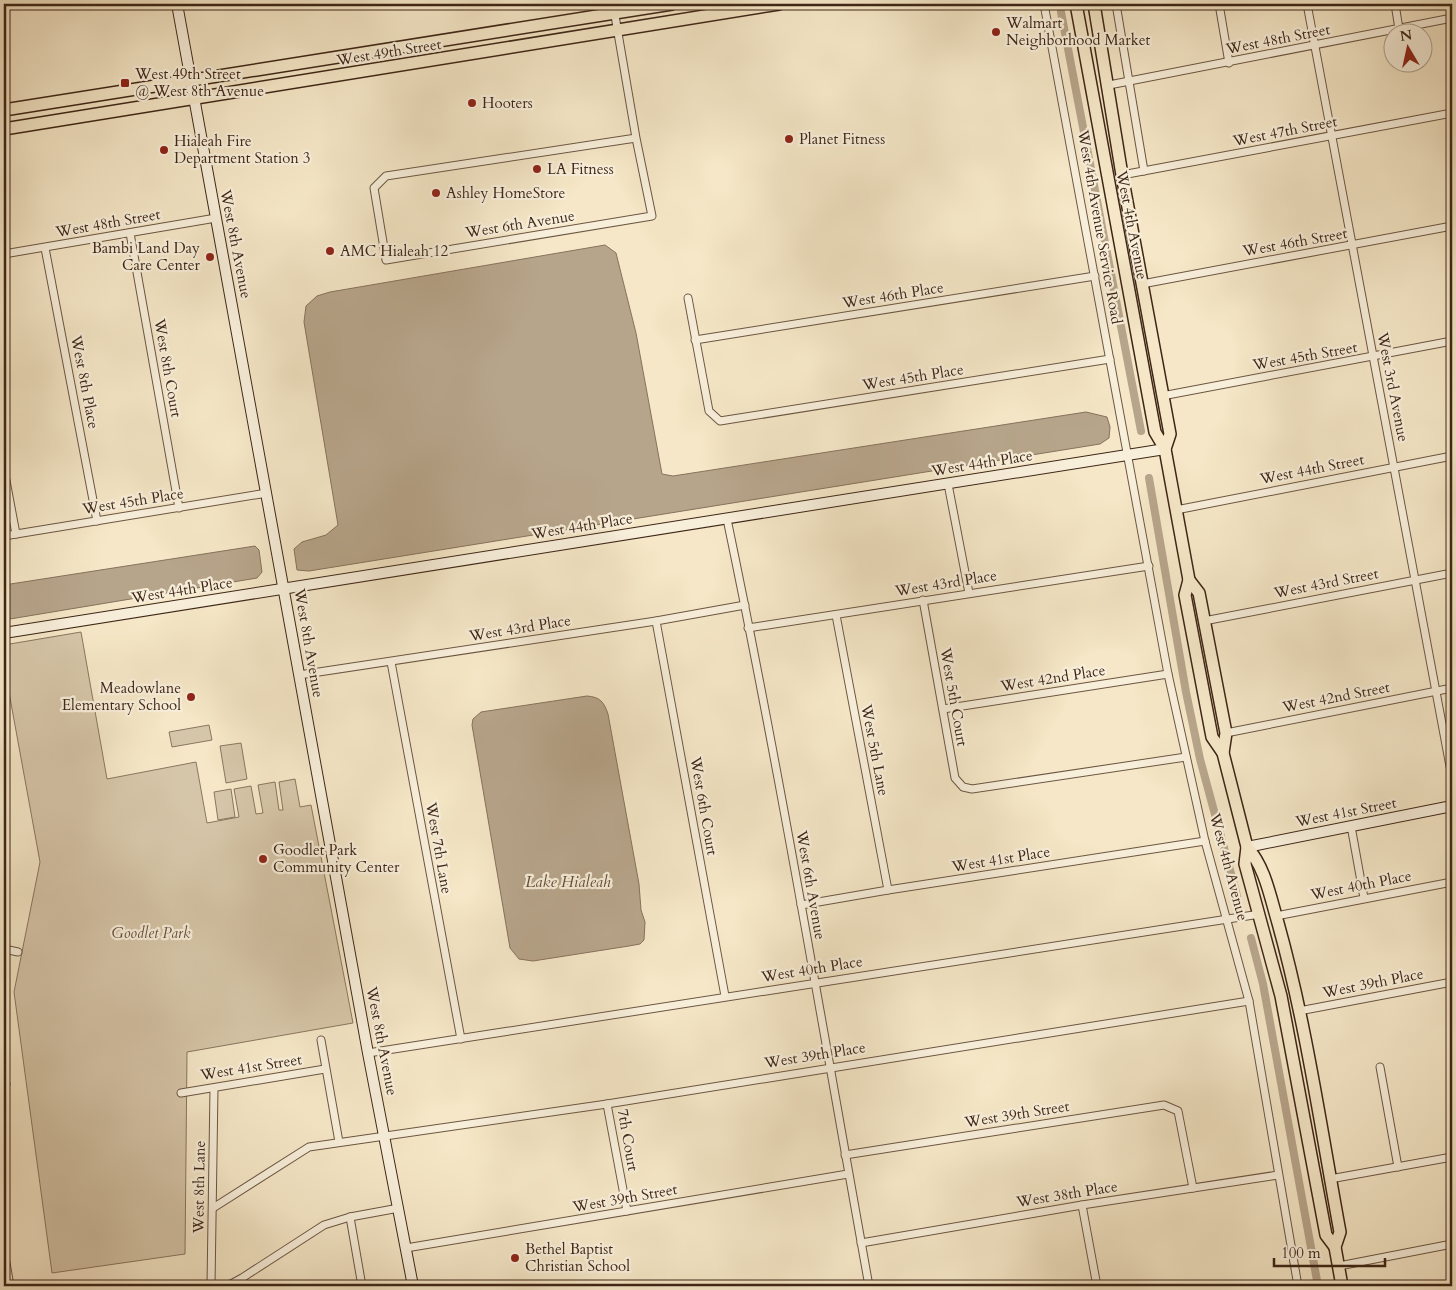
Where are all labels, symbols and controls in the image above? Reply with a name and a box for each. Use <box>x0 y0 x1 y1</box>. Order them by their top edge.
place label: Walmart Neighborhood Market <box>1005 13 1150 50</box>
street label: West 48th Street <box>1223 19 1332 59</box>
north arrow <box>1384 22 1434 72</box>
text: N <box>1399 25 1414 46</box>
marker: Walmart Neighborhood Market <box>990 26 1002 38</box>
street label: West 49th Street <box>334 34 443 70</box>
place label: West 49th Street @ West 8th Avenue <box>134 64 264 101</box>
marker: West 49th Street @ West 8th Avenue <box>119 77 131 89</box>
place label: Hooters <box>482 93 533 113</box>
marker: Hooters <box>466 97 478 109</box>
street label: West 47th Street <box>1230 111 1339 151</box>
street label: West 4th Avenue Service Road <box>1073 127 1127 326</box>
place label: Planet Fitness <box>799 129 885 149</box>
place label: Hialeah Fire Department Station 3 <box>174 131 311 168</box>
marker: Planet Fitness <box>783 133 795 145</box>
marker: Hialeah Fire Department Station 3 <box>158 144 170 156</box>
place label: LA Fitness <box>547 159 614 179</box>
marker: LA Fitness <box>531 163 543 175</box>
street label: West 4th Avenue <box>1111 168 1152 281</box>
place label: Ashley HomeStore <box>446 183 565 203</box>
street label: West 8th Avenue <box>215 187 256 300</box>
marker: Ashley HomeStore <box>430 187 442 199</box>
street label: West 48th Street <box>53 204 162 242</box>
street label: West 6th Avenue <box>463 205 576 243</box>
street label: West 46th Street <box>1240 223 1349 261</box>
place label: Bambi Land Day Care Center <box>92 238 201 275</box>
place label: AMC Hialeah 12 <box>340 241 449 261</box>
marker: AMC Hialeah 12 <box>324 245 336 257</box>
marker: Bambi Land Day Care Center <box>204 251 216 263</box>
street label: West 46th Place <box>840 277 945 313</box>
street label: West 8th Court <box>149 316 187 419</box>
street label: West 3rd Avenue <box>1372 330 1413 444</box>
street label: West 8th Place <box>66 333 104 431</box>
street label: West 45th Street <box>1250 337 1359 375</box>
street label: West 45th Place <box>860 359 965 395</box>
street label: West 44th Place <box>929 445 1034 481</box>
street label: West 44th Street <box>1257 449 1366 489</box>
street label: West 45th Place <box>80 483 185 519</box>
street label: West 44th Place <box>529 508 634 544</box>
street label: West 43rd Street <box>1271 563 1380 603</box>
street label: West 43rd Place <box>893 565 999 601</box>
street label: West 44th Place <box>129 572 234 608</box>
street label: West 8th Avenue <box>289 586 328 699</box>
street label: West 43rd Place <box>467 610 573 646</box>
street label: West 5th Court <box>935 645 973 748</box>
street label: West 42nd Place <box>998 660 1107 696</box>
street label: West 42nd Street <box>1280 677 1392 717</box>
place label: Meadowlane Elementary School <box>62 678 181 715</box>
marker: Meadowlane Elementary School <box>185 691 197 703</box>
street label: West 5th Lane <box>856 702 894 798</box>
street label: West 6th Court <box>685 754 723 857</box>
street label: West 41st Street <box>1293 792 1398 832</box>
street label: West 7th Lane <box>421 800 457 896</box>
street label: West 4th Avenue <box>1205 810 1253 923</box>
street label: West 6th Avenue <box>791 828 830 941</box>
place label: Goodlet Park Community Center <box>273 840 400 877</box>
street label: West 41st Place <box>949 841 1052 877</box>
marker: Goodlet Park Community Center <box>257 853 269 865</box>
street label: West 40th Place <box>1308 865 1413 905</box>
water label: Lake Hialeah <box>525 871 611 893</box>
park label: Goodlet Park <box>112 923 191 943</box>
street label: West 40th Place <box>759 951 864 987</box>
street label: West 39th Place <box>1320 963 1425 1003</box>
street label: West 8th Avenue <box>361 984 402 1097</box>
street label: West 39th Place <box>762 1037 867 1073</box>
street label: West 41st Street <box>198 1049 303 1085</box>
street label: West 39th Street <box>962 1096 1071 1132</box>
street label: 7th Court <box>613 1107 643 1173</box>
street label: West 8th Lane <box>188 1140 210 1235</box>
street label: West 38th Place <box>1014 1176 1119 1212</box>
street label: West 39th Street <box>570 1179 679 1217</box>
scale bar <box>1274 1235 1385 1267</box>
place label: Bethel Baptist Christian School <box>525 1239 630 1276</box>
text: 100 m <box>1281 1243 1321 1263</box>
marker: Bethel Baptist Christian School <box>509 1252 521 1264</box>

